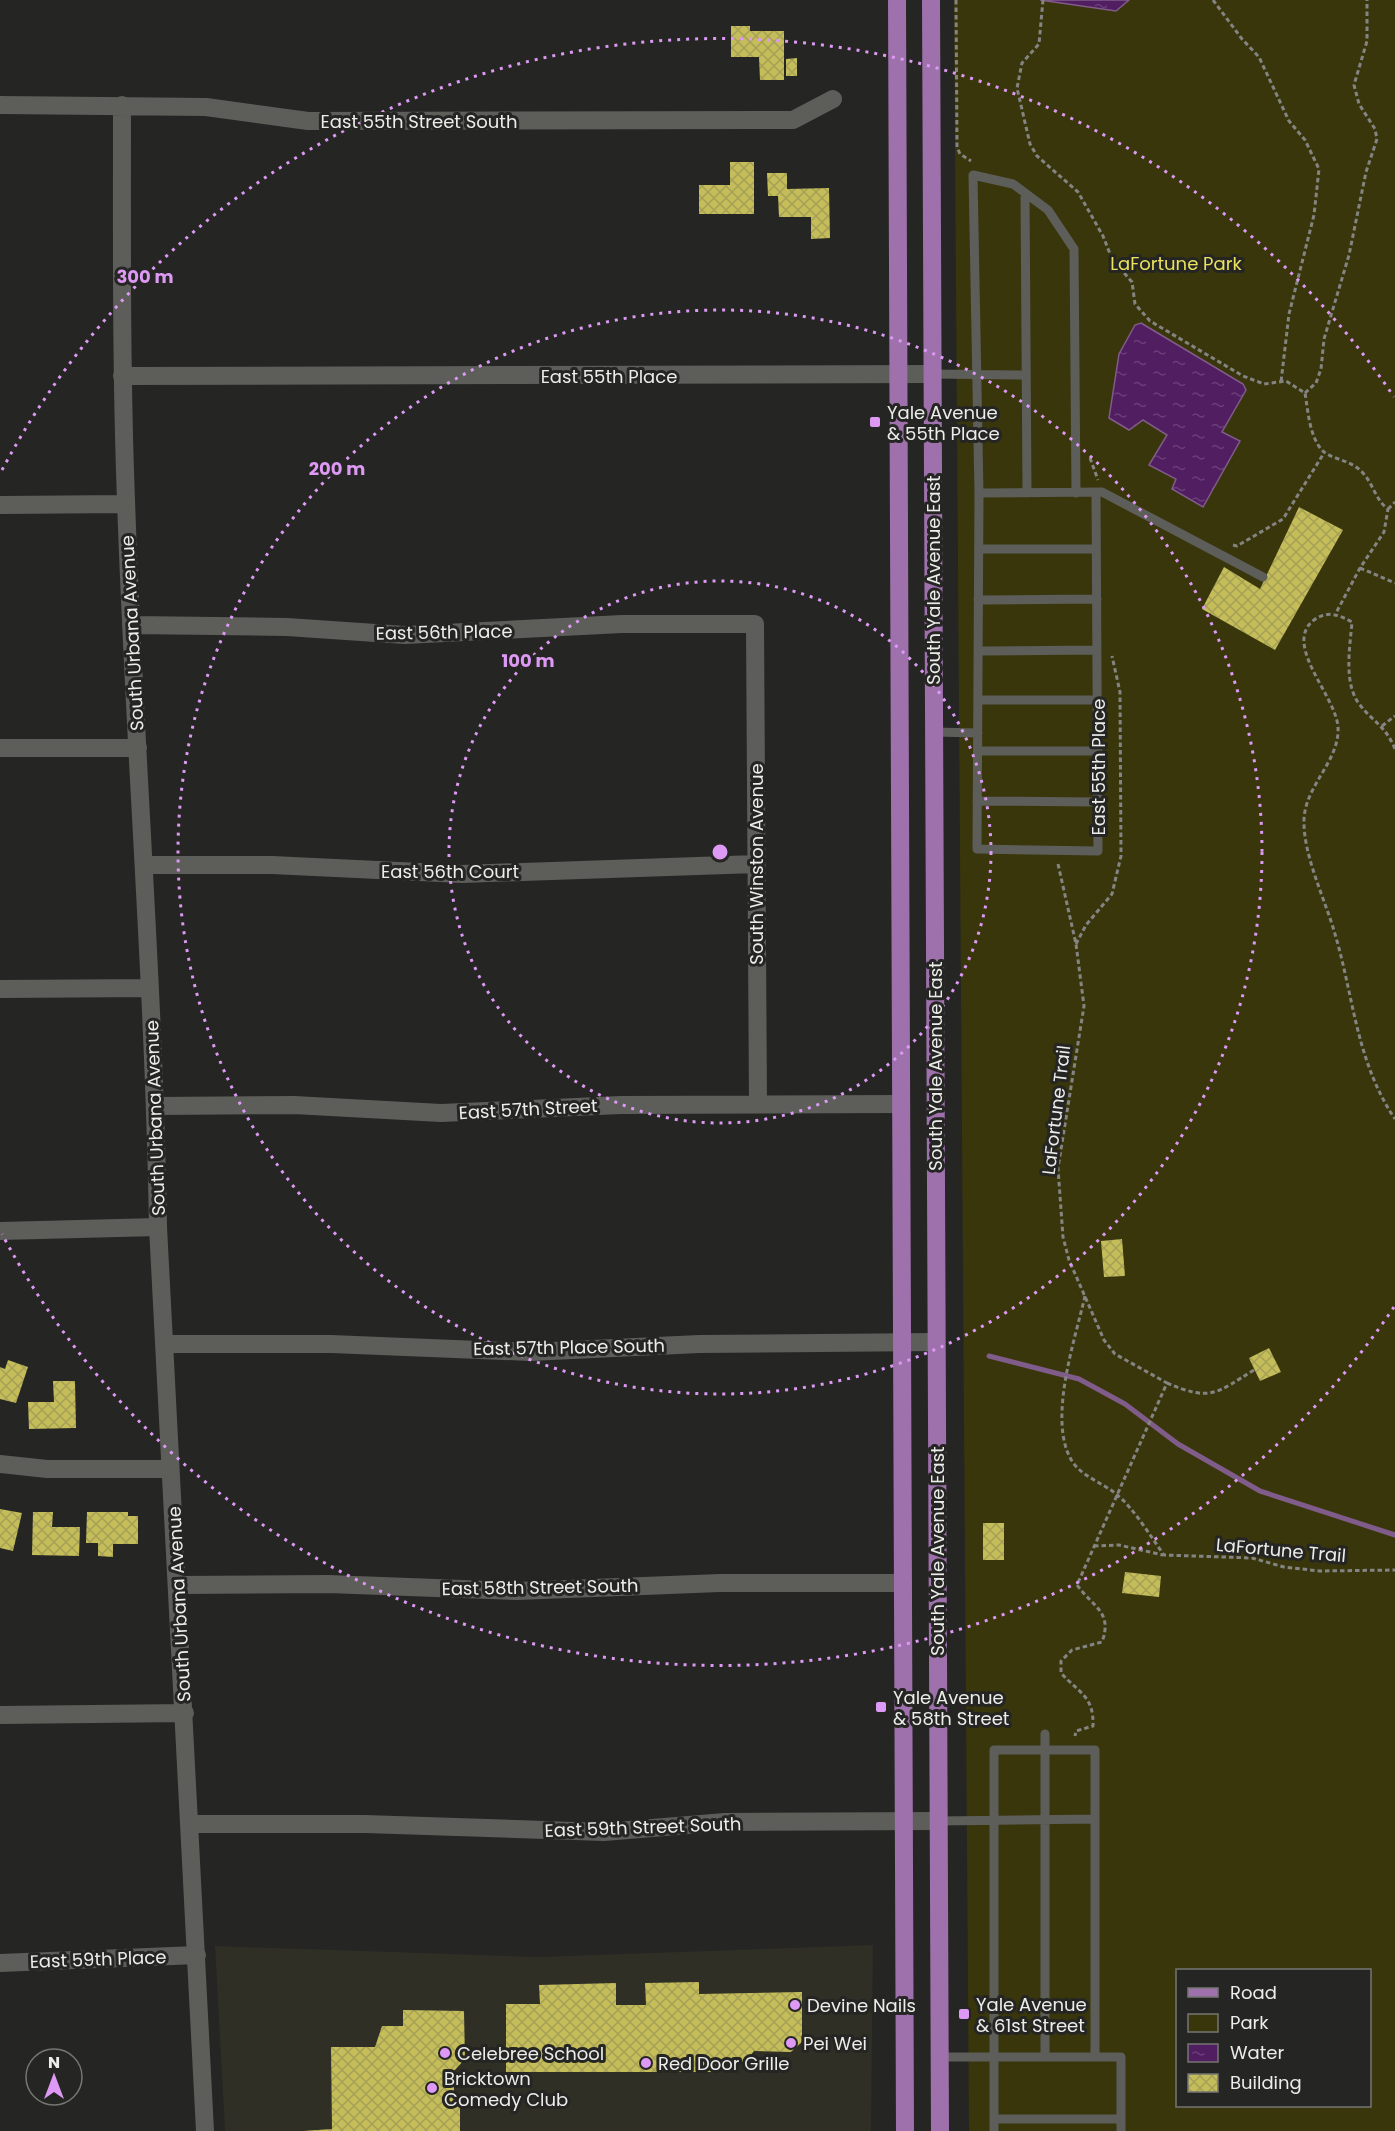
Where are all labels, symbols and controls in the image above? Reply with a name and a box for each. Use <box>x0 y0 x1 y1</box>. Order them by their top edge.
street label: East 55th Street South <box>321 109 517 134</box>
park label: LaFortune Park <box>1110 251 1242 276</box>
text: 300 m <box>116 264 174 289</box>
street label: East 55th Place <box>541 364 677 389</box>
place label: Yale Avenue & 55th Place <box>887 400 1000 446</box>
marker: Yale Avenue & 55th Place <box>868 415 882 429</box>
text: 200 m <box>309 456 365 481</box>
street label: South Yale Avenue East <box>921 475 946 685</box>
street label: South Urbana Avenue <box>114 535 150 731</box>
street label: East 56th Place <box>375 618 513 646</box>
text: 100 m <box>501 648 555 673</box>
street label: East 55th Place <box>1086 699 1111 835</box>
street label: South Winston Avenue <box>744 763 769 965</box>
centre of rings <box>710 842 730 862</box>
street label: East 56th Court <box>381 859 519 884</box>
street label: South Yale Avenue East <box>923 961 948 1171</box>
street label: South Urbana Avenue <box>139 1020 171 1216</box>
street label: LaFortune Trail <box>1036 1044 1076 1176</box>
street label: East 57th Street <box>458 1093 598 1125</box>
street label: East 57th Place South <box>473 1333 665 1361</box>
street label: South Yale Avenue East <box>925 1446 950 1656</box>
street label: South Urbana Avenue <box>161 1506 197 1702</box>
street label: LaFortune Trail <box>1215 1532 1347 1568</box>
street label: East 58th Street South <box>441 1573 639 1601</box>
place label: Yale Avenue & 58th Street <box>893 1685 1009 1731</box>
marker: Yale Avenue & 58th Street <box>874 1700 888 1714</box>
street label: East 59th Street South <box>544 1811 742 1843</box>
street label: East 59th Place <box>29 1944 167 1974</box>
legend <box>1176 1969 1371 2107</box>
text: Road <box>1230 1980 1277 2005</box>
place label: Yale Avenue & 61st Street <box>976 1992 1087 2038</box>
place label: Devine Nails <box>807 1993 916 2018</box>
marker: Devine Nails <box>788 1998 802 2012</box>
marker: Yale Avenue & 61st Street <box>957 2007 971 2021</box>
text: Park <box>1230 2010 1269 2035</box>
place label: Pei Wei <box>803 2031 867 2056</box>
marker: Pei Wei <box>784 2036 798 2050</box>
text: Water <box>1230 2040 1284 2065</box>
place label: Celebree School <box>457 2041 604 2066</box>
marker: Celebree School <box>438 2046 452 2060</box>
north arrow <box>24 2047 84 2107</box>
text: N <box>48 2051 60 2074</box>
place label: Red Door Grille <box>658 2051 790 2076</box>
marker: Red Door Grille <box>639 2056 653 2070</box>
place label: Bricktown Comedy Club <box>444 2066 568 2112</box>
text: Building <box>1230 2070 1302 2095</box>
marker: Bricktown Comedy Club <box>425 2081 439 2095</box>

